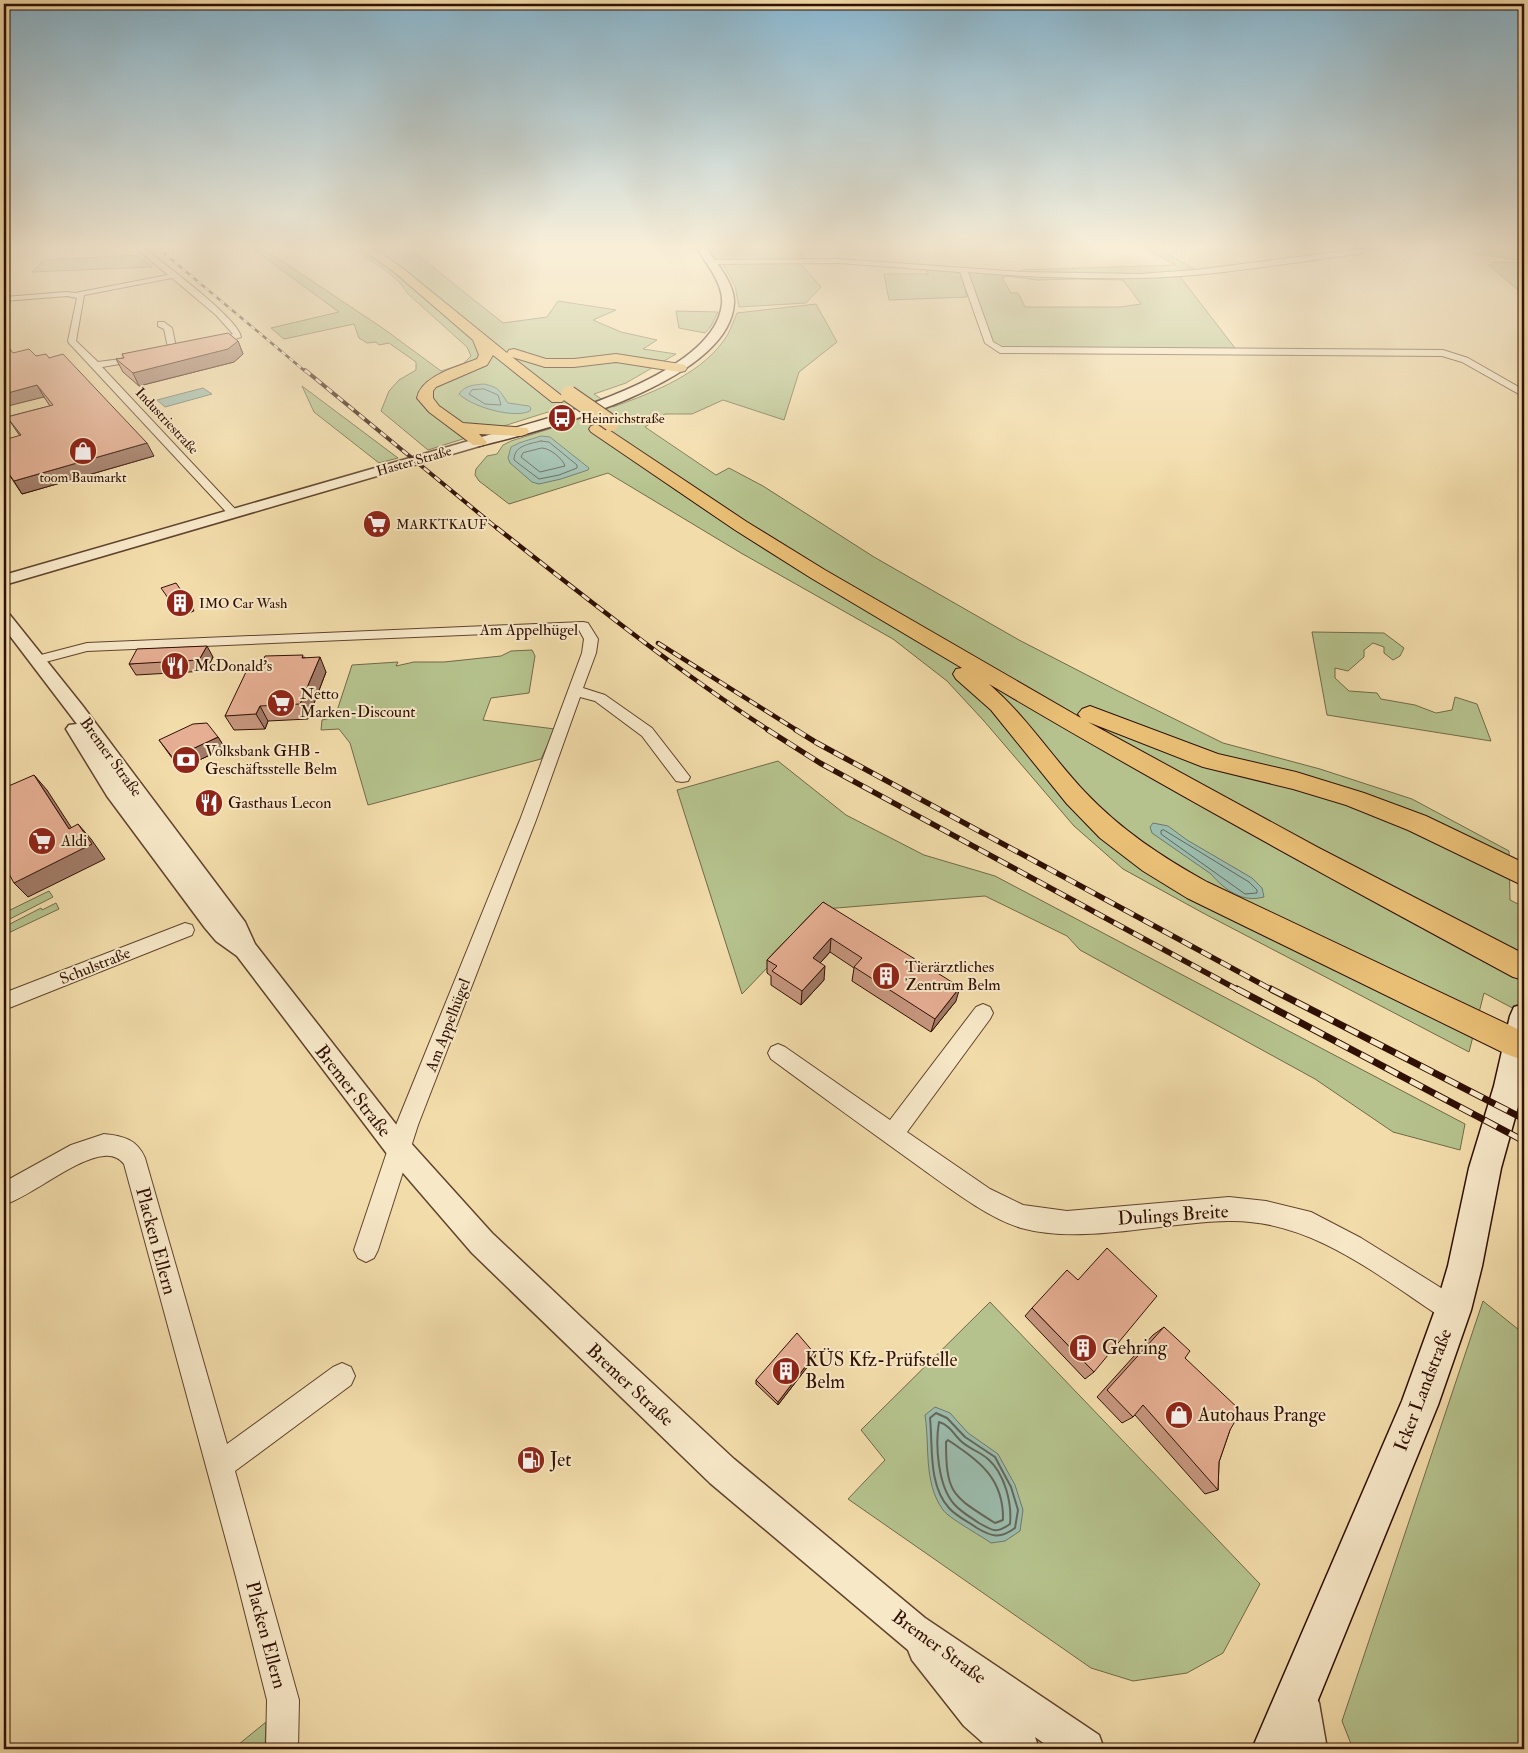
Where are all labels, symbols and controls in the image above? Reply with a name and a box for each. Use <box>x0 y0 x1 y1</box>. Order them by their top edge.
street label: Industriestraße <box>132 384 202 458</box>
bus stop icon: Heinrichstraße <box>547 403 577 433</box>
place label: Heinrichstraße <box>581 410 665 427</box>
shop icon: toom Baumarkt <box>68 436 98 466</box>
street label: Haster Straße <box>375 442 454 480</box>
place label: toom Baumarkt <box>40 469 127 486</box>
supermarket icon: MARKTKAUF <box>362 509 392 539</box>
place label: MARKTKAUF <box>396 516 487 533</box>
building icon: IMO Car Wash <box>165 588 195 618</box>
place label: IMO Car Wash <box>199 595 288 612</box>
street label: Am Appelhügel <box>479 620 578 641</box>
restaurant icon: McDonald's <box>160 651 190 681</box>
place label: McDonald's <box>194 656 272 676</box>
place label: Netto Marken-Discount <box>300 684 415 722</box>
supermarket icon: Netto Marken-Discount <box>266 688 296 718</box>
street label: Bremer Straße <box>75 713 147 801</box>
place label: Volksbank GHB - Geschäftsstelle Belm <box>205 741 338 779</box>
bank icon: Volksbank GHB - Geschäftsstelle Belm <box>171 745 201 775</box>
restaurant icon: Gasthaus Lecon <box>194 788 224 818</box>
place label: Gasthaus Lecon <box>228 793 331 813</box>
supermarket icon: Aldi <box>27 826 57 856</box>
place label: Aldi <box>60 831 87 851</box>
street label: Schulstraße <box>57 943 134 989</box>
place label: Tierärztliches Zentrum Belm <box>905 957 1001 995</box>
building icon: Tierärztliches Zentrum Belm <box>871 961 901 991</box>
street label: Am Appelhügel <box>421 976 476 1076</box>
street label: Bremer Straße <box>309 1040 397 1142</box>
street label: Placken Ellern <box>130 1185 182 1298</box>
street label: Dulings Breite <box>1117 1199 1229 1231</box>
street label: Icker Landstraße <box>1389 1325 1457 1455</box>
building icon: Gehring <box>1068 1333 1098 1363</box>
place label: Gehring <box>1102 1336 1168 1360</box>
street label: Bremer Straße <box>581 1338 679 1432</box>
place label: KÜS Kfz-Prüfstelle Belm <box>805 1348 957 1394</box>
building icon: KÜS Kfz-Prüfstelle Belm <box>771 1356 801 1386</box>
shop icon: Autohaus Prange <box>1164 1400 1194 1430</box>
place label: Autohaus Prange <box>1197 1403 1326 1427</box>
fuel station icon: Jet <box>516 1445 546 1475</box>
place label: Jet <box>549 1448 571 1472</box>
street label: Placken Ellern <box>240 1579 292 1692</box>
street label: Bremer Straße <box>887 1605 991 1689</box>

